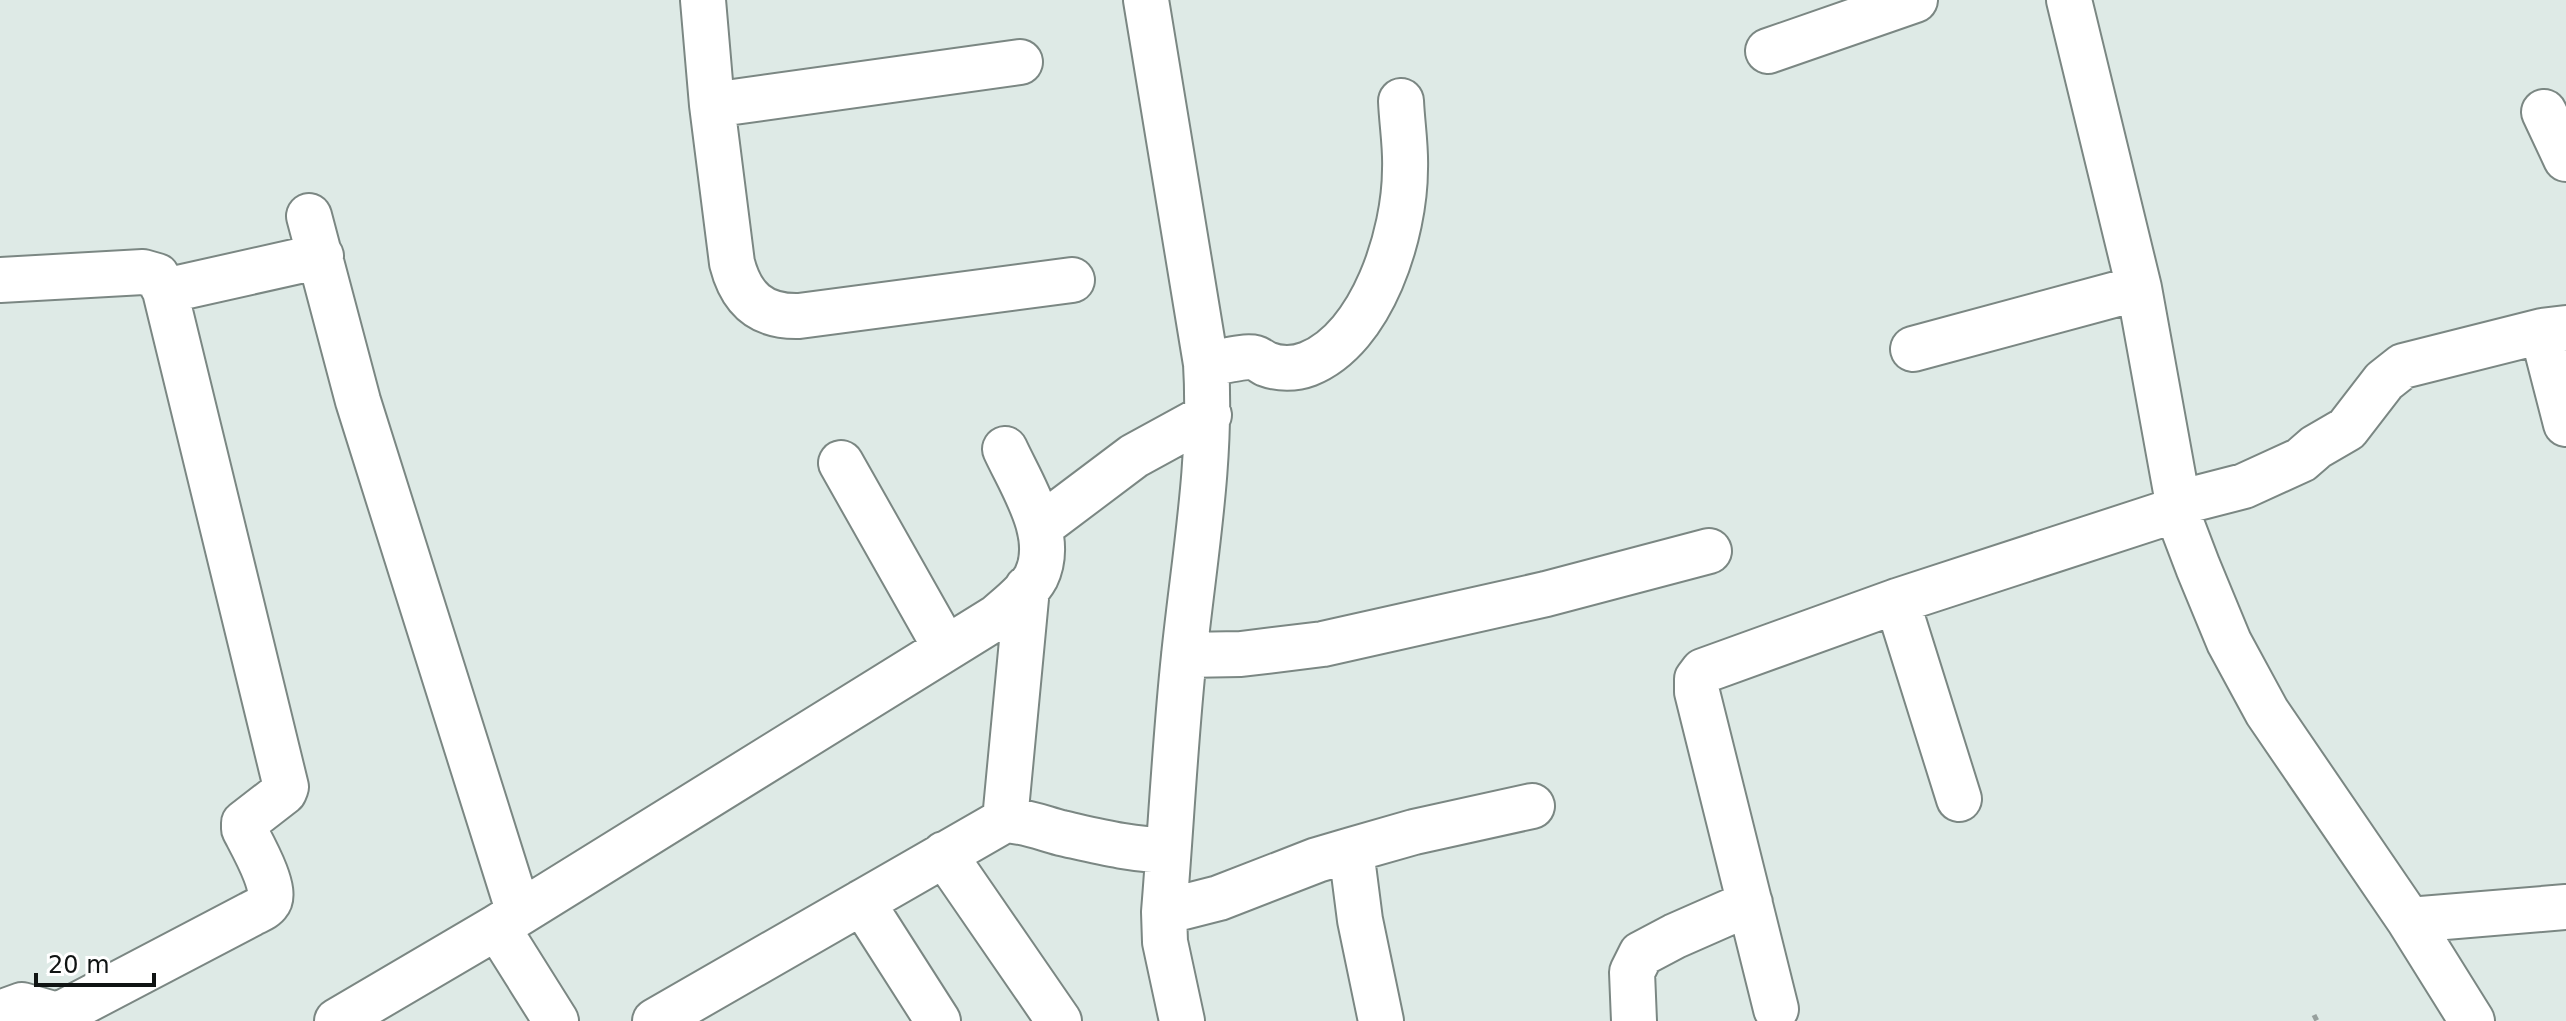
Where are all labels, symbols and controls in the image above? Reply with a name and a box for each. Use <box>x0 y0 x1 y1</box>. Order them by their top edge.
scale bar <box>36 937 154 987</box>
text: 20 m <box>48 951 110 979</box>

